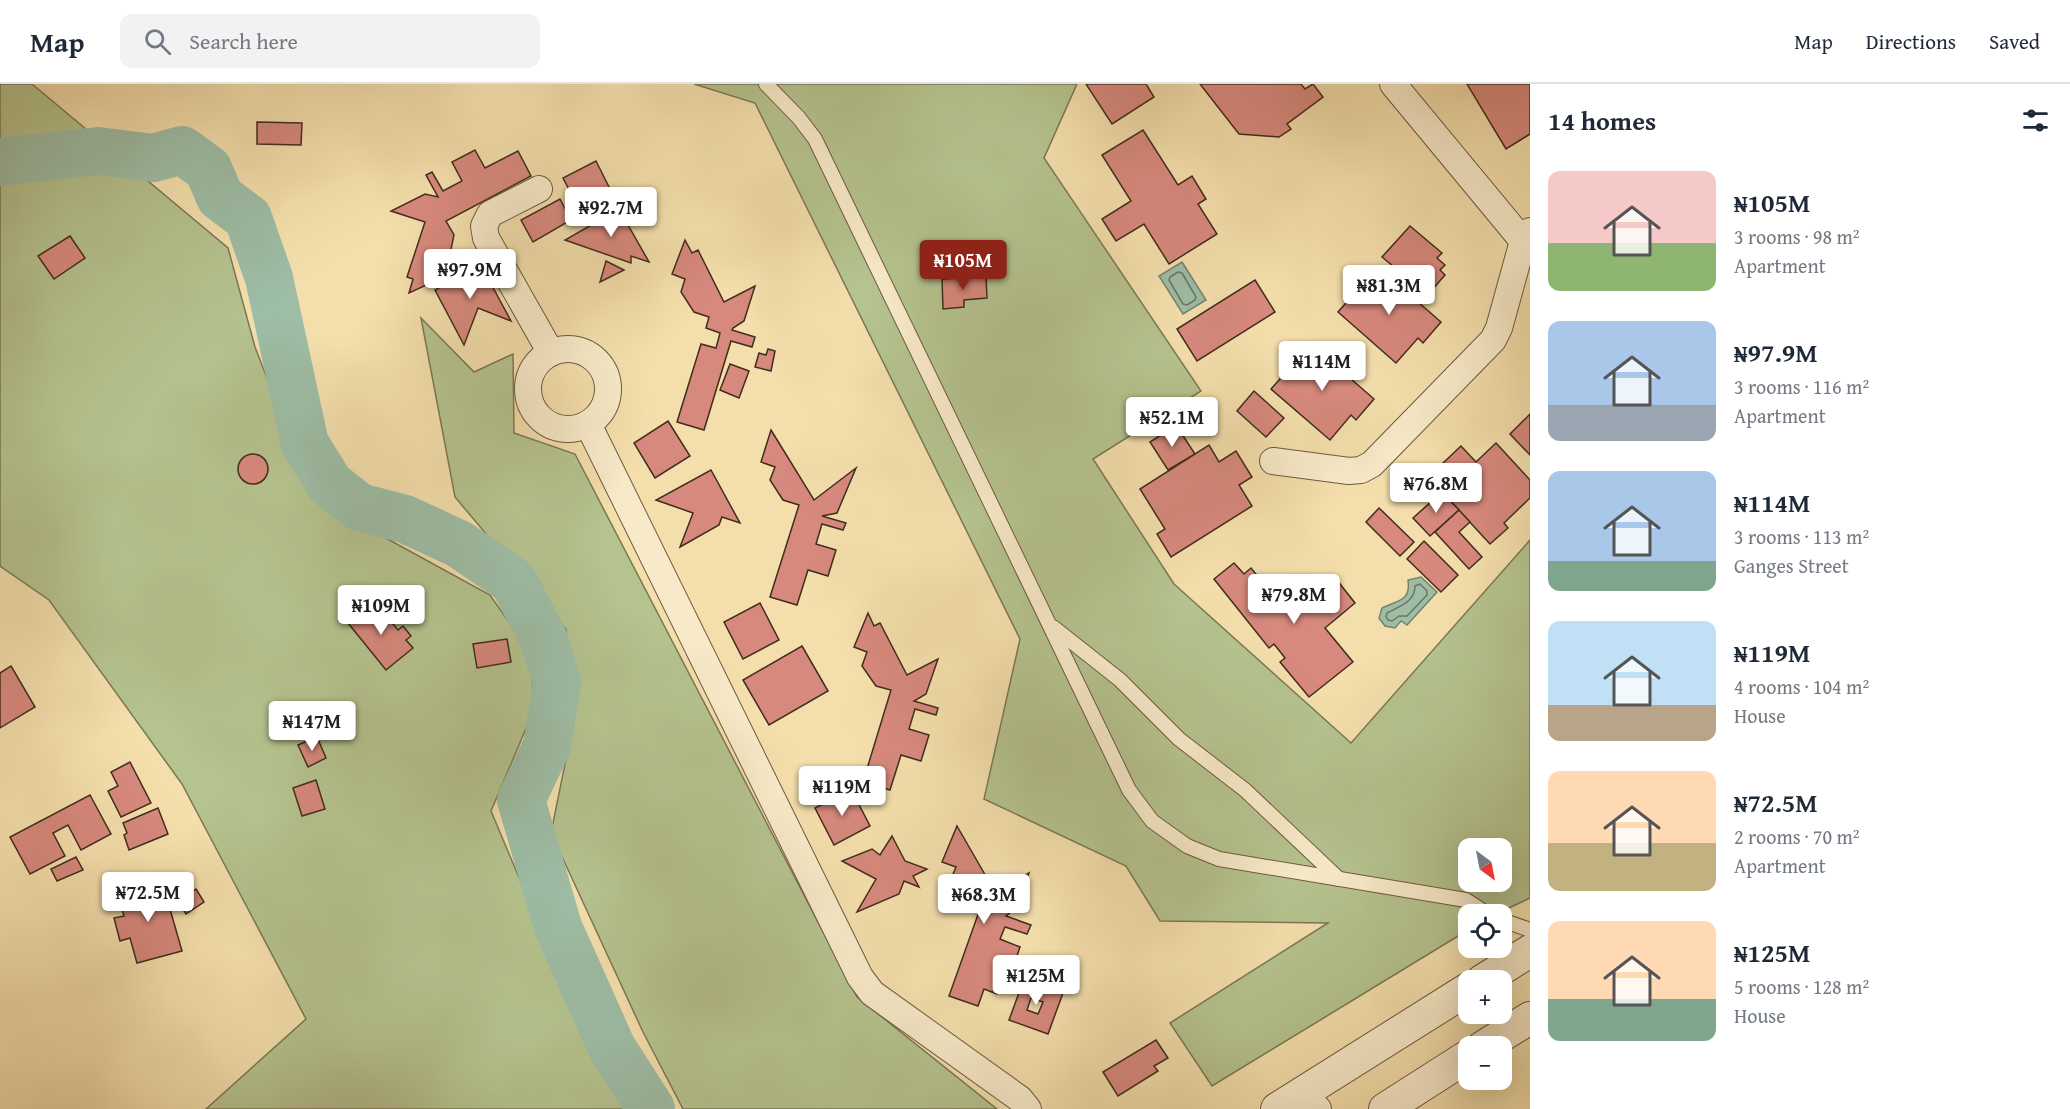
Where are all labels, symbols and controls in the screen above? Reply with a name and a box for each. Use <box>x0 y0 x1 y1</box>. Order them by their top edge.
search box <box>120 14 540 68</box>
text: Map <box>30 21 84 62</box>
icon: search <box>141 25 174 58</box>
text: Search here <box>189 25 298 57</box>
text: Map <box>1794 26 1833 57</box>
text: Directions <box>1866 26 1956 57</box>
text: Saved <box>1989 26 2040 57</box>
text: 14 homes <box>1548 101 1656 140</box>
icon: filters <box>2019 104 2052 137</box>
text: ₦105M <box>1734 183 1810 222</box>
pin: ₦92.7M <box>562 187 660 238</box>
text: ₦92.7M <box>579 192 643 221</box>
icon: home <box>1596 195 1668 267</box>
text: 3 rooms · 98 m² <box>1734 222 1860 251</box>
pin: ₦105M <box>921 240 1005 291</box>
text: ₦105M <box>934 245 992 274</box>
pin: ₦97.9M <box>421 249 519 300</box>
text: Apartment <box>1734 251 1826 280</box>
text: ₦97.9M <box>438 254 502 283</box>
pin: ₦81.3M <box>1340 265 1438 316</box>
text: ₦81.3M <box>1357 270 1421 299</box>
text: ₦97.9M <box>1734 333 1818 372</box>
pin: ₦114M <box>1280 341 1364 392</box>
icon: home <box>1596 345 1668 417</box>
text: ₦114M <box>1293 346 1351 375</box>
text: 3 rooms · 116 m² <box>1734 372 1869 401</box>
pin: ₦52.1M <box>1123 397 1221 448</box>
text: Apartment <box>1734 401 1826 430</box>
text: ₦52.1M <box>1140 402 1204 431</box>
pin: ₦76.8M <box>1387 463 1485 514</box>
text: ₦76.8M <box>1404 468 1468 497</box>
text: ₦114M <box>1734 483 1810 522</box>
icon: home <box>1596 495 1668 567</box>
text: 3 rooms · 113 m² <box>1734 522 1869 551</box>
text: Ganges Street <box>1734 551 1849 580</box>
pin: ₦79.8M <box>1245 574 1343 625</box>
text: ₦79.8M <box>1262 579 1326 608</box>
pin: ₦109M <box>339 585 423 636</box>
text: ₦109M <box>352 590 410 619</box>
text: ₦119M <box>1734 633 1810 672</box>
icon: home <box>1596 645 1668 717</box>
text: 4 rooms · 104 m² <box>1734 672 1869 701</box>
pin: ₦147M <box>270 701 354 752</box>
text: House <box>1734 701 1786 730</box>
text: ₦147M <box>283 706 341 735</box>
pin: ₦119M <box>800 766 884 817</box>
text: ₦119M <box>813 771 871 800</box>
text: ₦72.5M <box>1734 783 1818 822</box>
icon: home <box>1596 795 1668 867</box>
text: 2 rooms · 70 m² <box>1734 822 1860 851</box>
north arrow <box>1458 838 1512 892</box>
map controls <box>1458 838 1512 1090</box>
text: Apartment <box>1734 851 1826 880</box>
pin: ₦72.5M <box>99 872 197 923</box>
pin: ₦68.3M <box>935 874 1033 925</box>
text: ₦72.5M <box>116 877 180 906</box>
text: ₦68.3M <box>952 879 1016 908</box>
button: locate <box>1458 904 1512 958</box>
text: ₦125M <box>1734 933 1810 972</box>
icon: home <box>1596 945 1668 1017</box>
pin: ₦125M <box>994 955 1078 1006</box>
text: ₦125M <box>1007 960 1065 989</box>
button: + <box>1458 970 1512 1024</box>
text: 5 rooms · 128 m² <box>1734 972 1869 1001</box>
text: House <box>1734 1001 1786 1030</box>
button: − <box>1458 1036 1512 1090</box>

